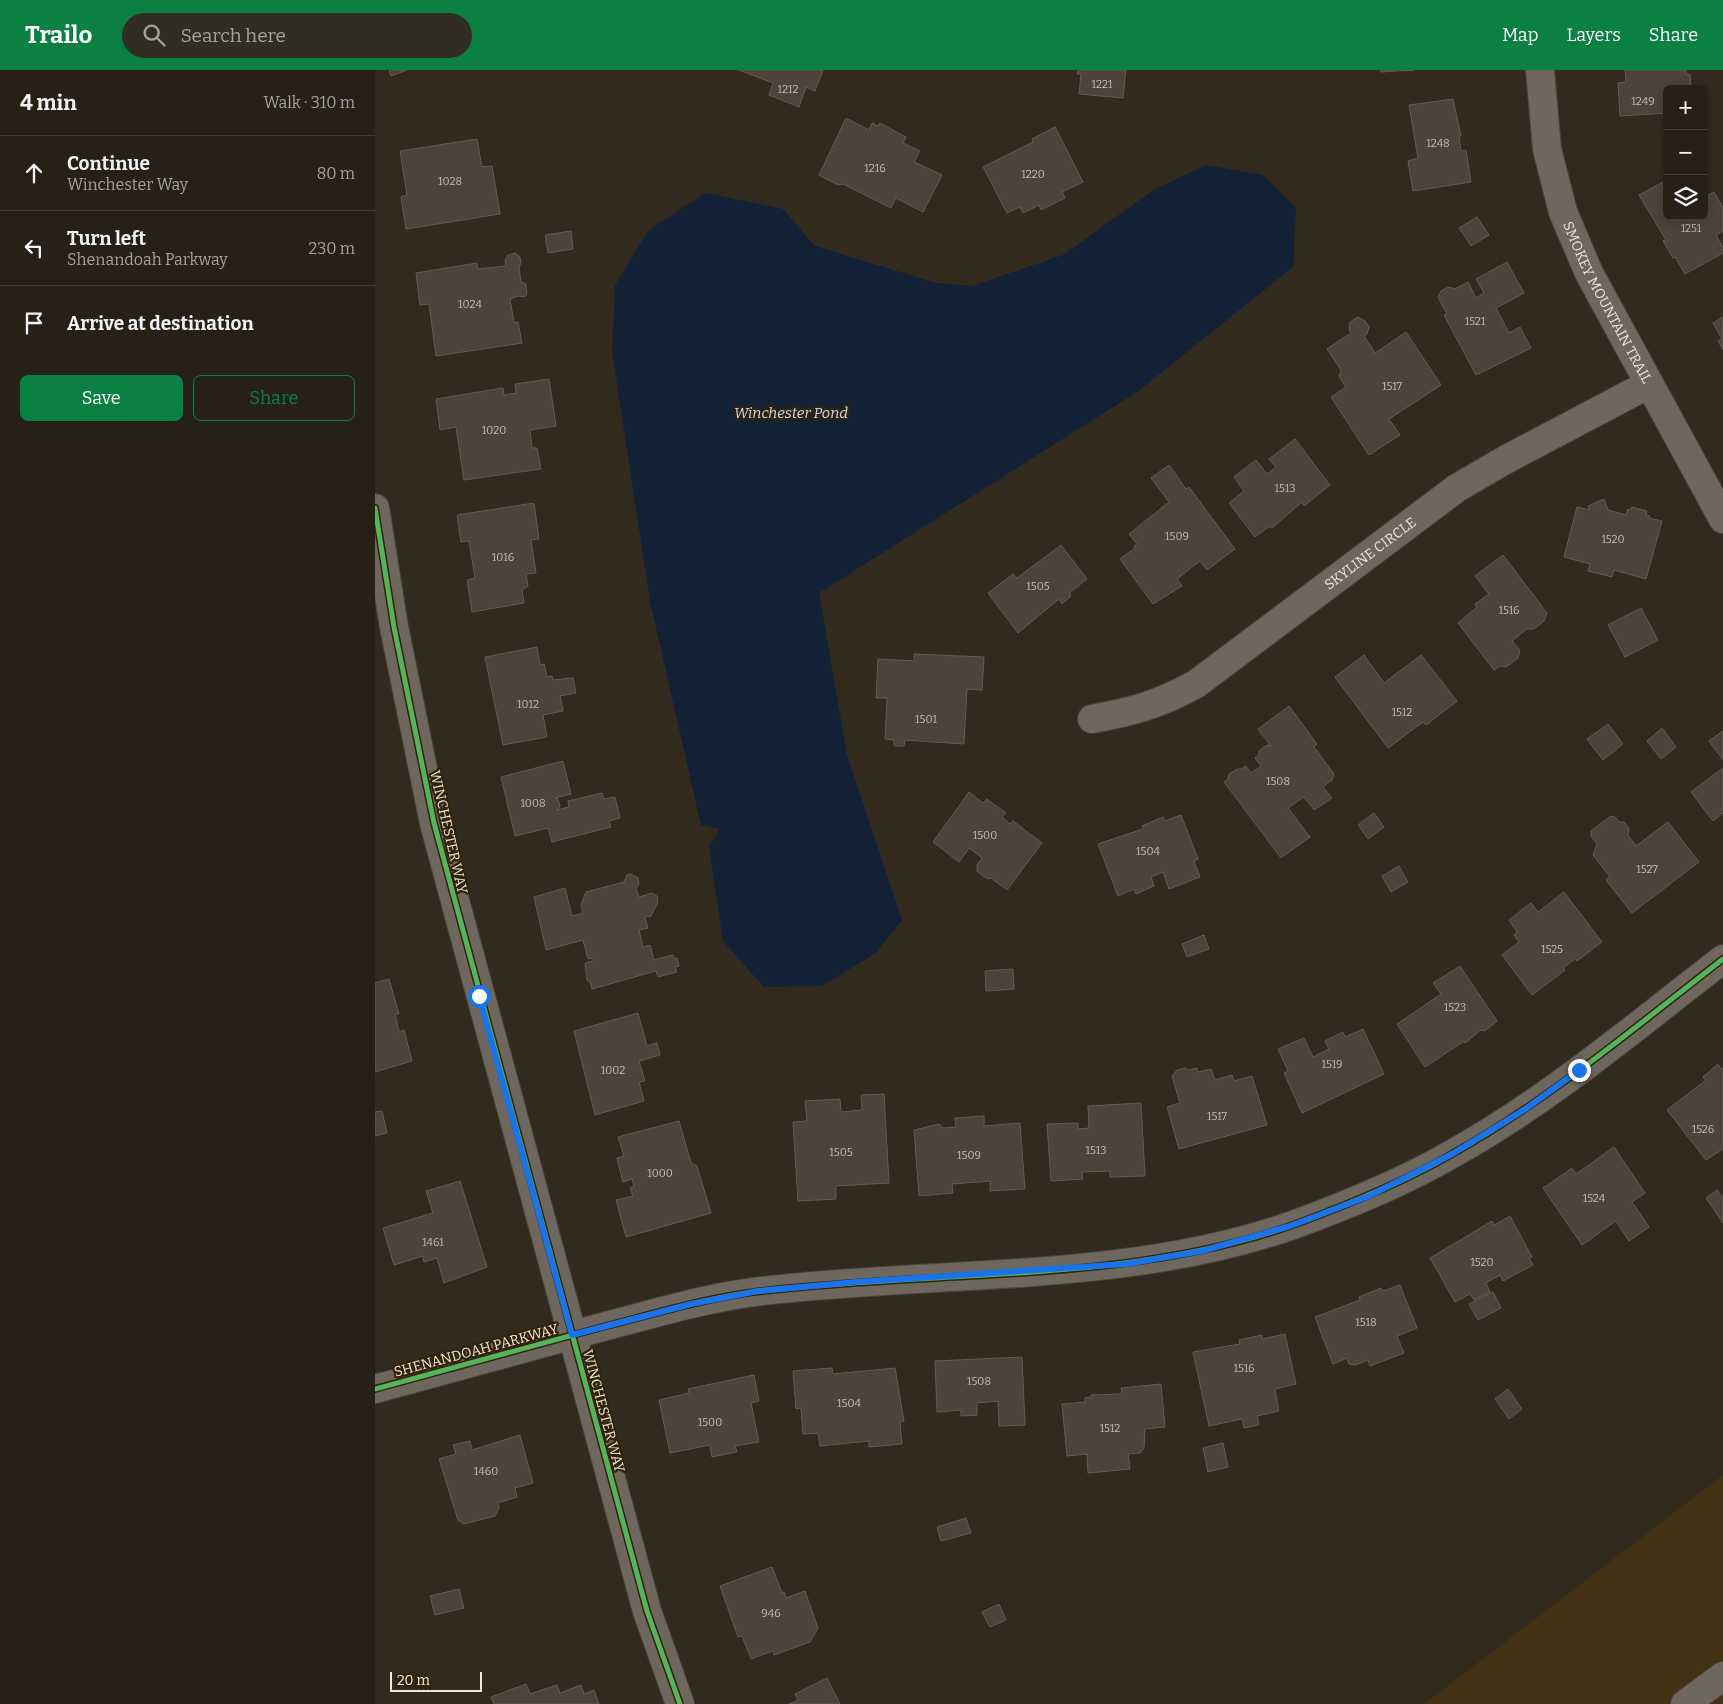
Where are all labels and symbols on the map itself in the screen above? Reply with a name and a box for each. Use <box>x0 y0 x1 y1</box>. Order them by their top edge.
house number: 1221 <box>1092 78 1113 91</box>
house number: 1212 <box>778 83 798 96</box>
house number: 1249 <box>1631 95 1655 108</box>
house number: 1248 <box>1426 137 1450 150</box>
house number: 1216 <box>864 162 886 175</box>
house number: 1220 <box>1021 168 1045 181</box>
house number: 1028 <box>438 175 462 188</box>
street label: SMOKEY MOUNTAIN TRAIL <box>1559 219 1656 386</box>
house number: 1251 <box>1681 222 1702 235</box>
house number: 1024 <box>458 298 483 311</box>
house number: 1521 <box>1465 315 1486 328</box>
house number: 1517 <box>1382 380 1403 393</box>
water label: Winchester Pond <box>734 404 848 422</box>
house number: 1020 <box>482 424 506 437</box>
house number: 1513 <box>1275 482 1295 495</box>
street label: SKYLINE CIRCLE <box>1321 514 1420 594</box>
house number: 1509 <box>1165 530 1189 543</box>
house number: 1520 <box>1601 533 1625 546</box>
house number: 1016 <box>492 551 514 564</box>
house number: 1505 <box>1026 580 1050 593</box>
house number: 1516 <box>1498 604 1520 617</box>
house number: 1012 <box>517 698 539 711</box>
house number: 1512 <box>1392 706 1412 719</box>
house number: 1501 <box>915 713 937 726</box>
street label: WINCHESTER WAY <box>426 769 471 896</box>
house number: 1508 <box>1266 775 1290 788</box>
house number: 1008 <box>520 797 546 810</box>
house number: 1500 <box>973 829 997 842</box>
house number: 1504 <box>1136 845 1160 858</box>
house number: 1527 <box>1636 863 1658 876</box>
house number: 1525 <box>1541 943 1563 956</box>
route start <box>468 985 491 1008</box>
house number: 1523 <box>1444 1001 1466 1014</box>
house number: 1519 <box>1321 1058 1343 1071</box>
route end <box>1568 1059 1591 1082</box>
house number: 1002 <box>601 1064 625 1077</box>
house number: 1517 <box>1207 1110 1228 1123</box>
house number: 1526 <box>1692 1123 1714 1136</box>
house number: 1513 <box>1086 1144 1106 1157</box>
house number: 1505 <box>829 1146 853 1159</box>
house number: 1509 <box>957 1149 981 1162</box>
house number: 1000 <box>647 1167 673 1180</box>
house number: 1524 <box>1583 1192 1606 1205</box>
house number: 1461 <box>422 1236 444 1249</box>
house number: 1520 <box>1470 1256 1494 1269</box>
house number: 1518 <box>1355 1316 1377 1329</box>
street label: SHENANDOAH PARKWAY <box>392 1320 560 1381</box>
street label: WINCHESTER WAY <box>579 1348 628 1474</box>
house number: 1516 <box>1233 1362 1255 1375</box>
house number: 1508 <box>967 1375 991 1388</box>
house number: 1504 <box>837 1397 861 1410</box>
house number: 1500 <box>698 1416 722 1429</box>
house number: 1512 <box>1100 1422 1120 1435</box>
house number: 1460 <box>474 1465 498 1478</box>
house number: 946 <box>761 1607 781 1620</box>
scale bar <box>390 1669 483 1692</box>

